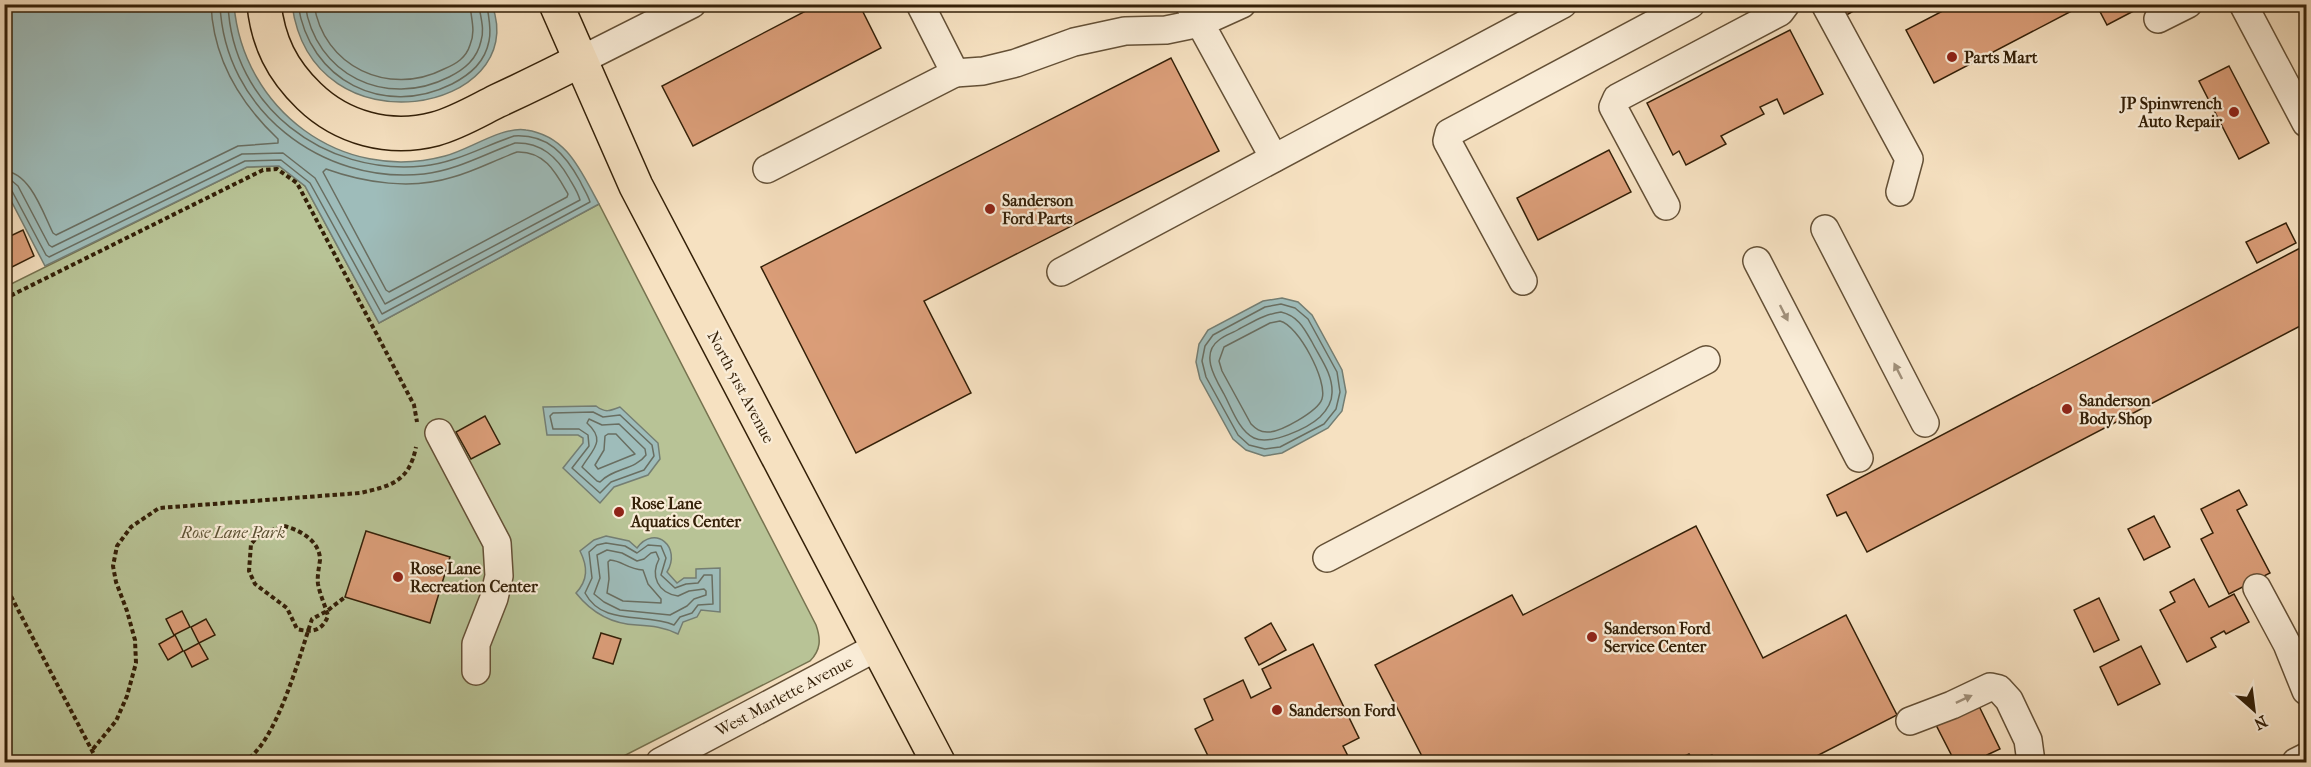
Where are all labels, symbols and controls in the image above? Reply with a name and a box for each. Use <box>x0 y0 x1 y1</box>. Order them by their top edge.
place label: Parts Mart <box>1964 48 2038 67</box>
marker: Parts Mart <box>1945 50 1959 64</box>
place label: JP Spinwrench Auto Repair <box>2119 94 2223 132</box>
marker: JP Spinwrench Auto Repair <box>2227 105 2241 119</box>
place label: Sanderson Ford Parts <box>1001 191 1074 228</box>
marker: Sanderson Ford Parts <box>983 202 997 216</box>
one-way arrow <box>1779 305 1789 322</box>
street label: North 51st Avenue <box>703 328 779 446</box>
one-way arrow <box>1894 363 1903 380</box>
place label: Sanderson Body Shop <box>2079 391 2152 429</box>
marker: Sanderson Body Shop <box>2060 402 2074 416</box>
place label: Rose Lane Aquatics Center <box>630 494 742 532</box>
marker: Rose Lane Aquatics Center <box>612 505 626 519</box>
park label: Rose Lane Park <box>180 523 285 542</box>
place label: Rose Lane Recreation Center <box>410 559 539 596</box>
marker: Rose Lane Recreation Center <box>391 570 405 584</box>
place label: Sanderson Ford Service Center <box>1604 619 1712 656</box>
marker: Sanderson Ford Service Center <box>1585 630 1599 644</box>
street label: West Marlette Avenue <box>711 652 856 741</box>
north arrow <box>2224 680 2284 740</box>
one-way arrow <box>1955 695 1972 704</box>
place label: Sanderson Ford <box>1289 701 1397 720</box>
marker: Sanderson Ford <box>1270 703 1284 717</box>
text: N <box>2250 712 2271 734</box>

